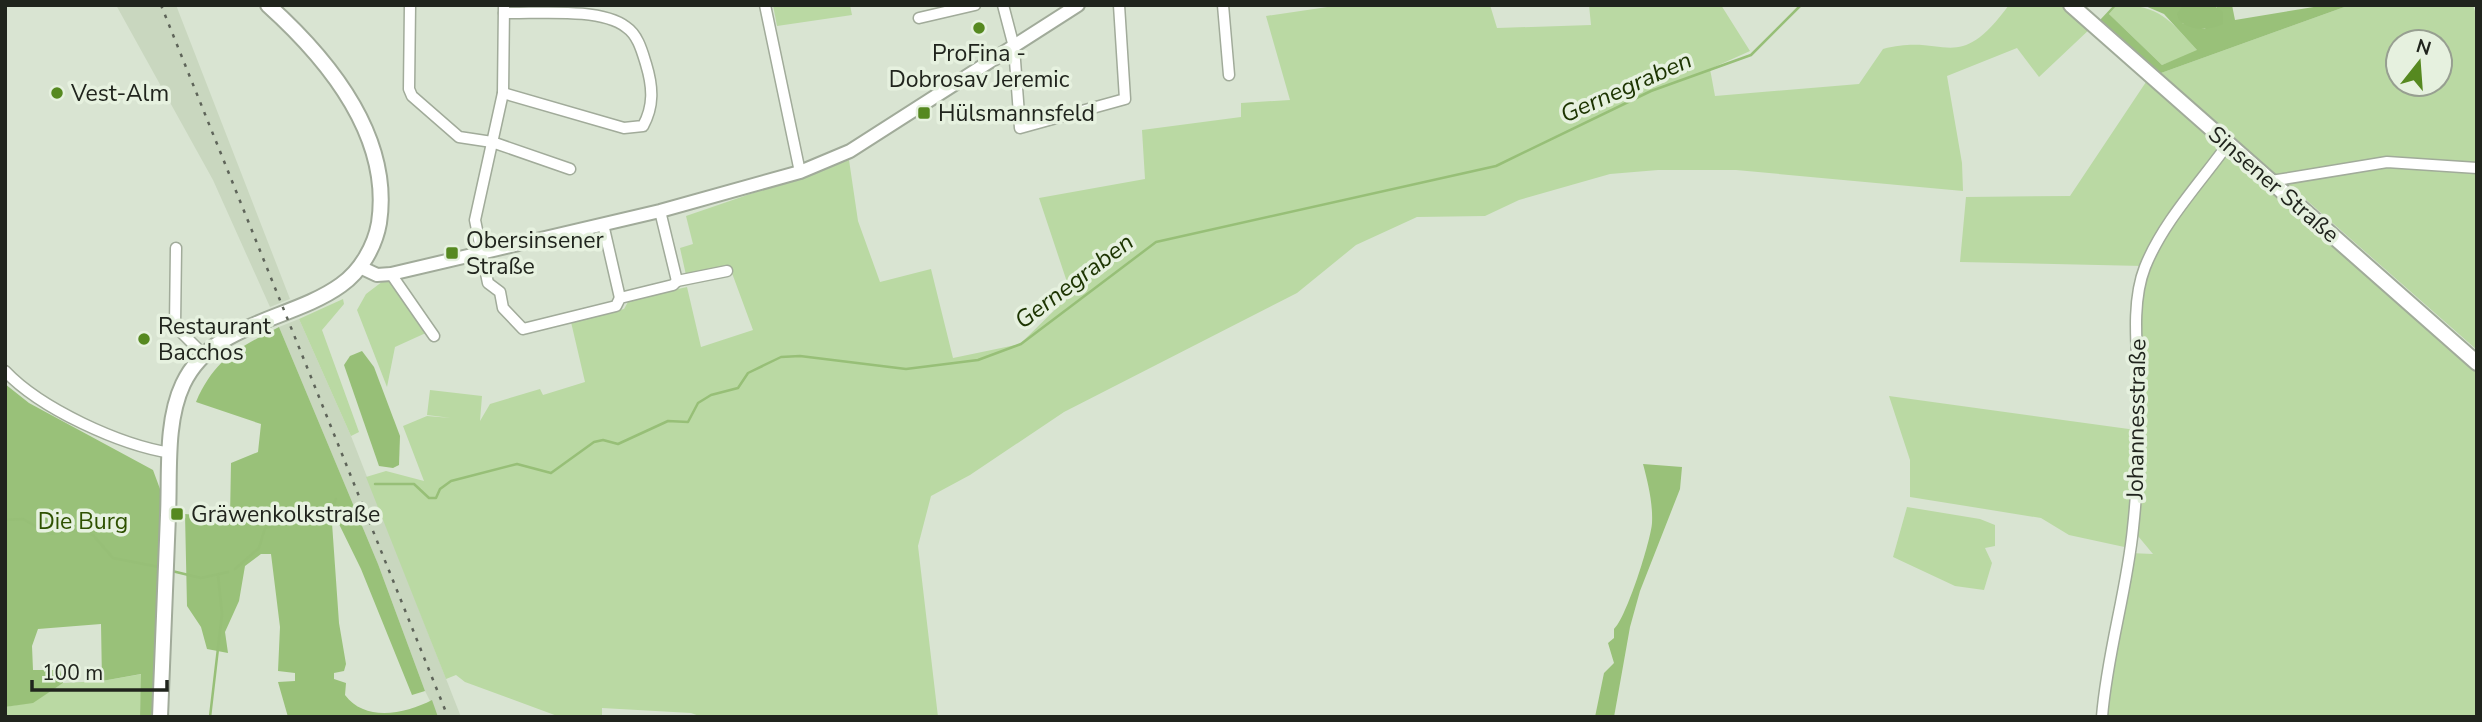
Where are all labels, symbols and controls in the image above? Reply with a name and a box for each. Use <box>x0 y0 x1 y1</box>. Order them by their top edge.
marker: ProFina - Dobrosav Jeremic <box>971 20 987 36</box>
north arrow <box>2384 28 2454 98</box>
text: N <box>2413 33 2434 62</box>
place label: ProFina - Dobrosav Jeremic <box>889 38 1070 95</box>
water label: Gernegraben <box>1555 44 1697 130</box>
place label: Vest-Alm <box>70 78 169 109</box>
marker: Vest-Alm <box>49 85 65 101</box>
place label: Hülsmannsfeld <box>938 98 1095 129</box>
marker: Hülsmannsfeld <box>916 105 932 121</box>
street label: Sinsener Straße <box>2202 119 2346 250</box>
place label: Obersinsener Straße <box>466 225 604 282</box>
water label: Gernegraben <box>1008 226 1140 336</box>
marker: Obersinsener Straße <box>444 245 460 261</box>
place label: Restaurant Bacchos <box>158 311 272 368</box>
marker: Restaurant Bacchos <box>136 331 152 347</box>
street label: Johannesstraße <box>2120 338 2153 501</box>
place label: Gräwenkolkstraße <box>191 499 380 530</box>
park label: Die Burg <box>38 506 128 537</box>
marker: Gräwenkolkstraße <box>169 506 185 522</box>
scale bar <box>32 648 166 692</box>
text: 100 m <box>42 659 103 687</box>

